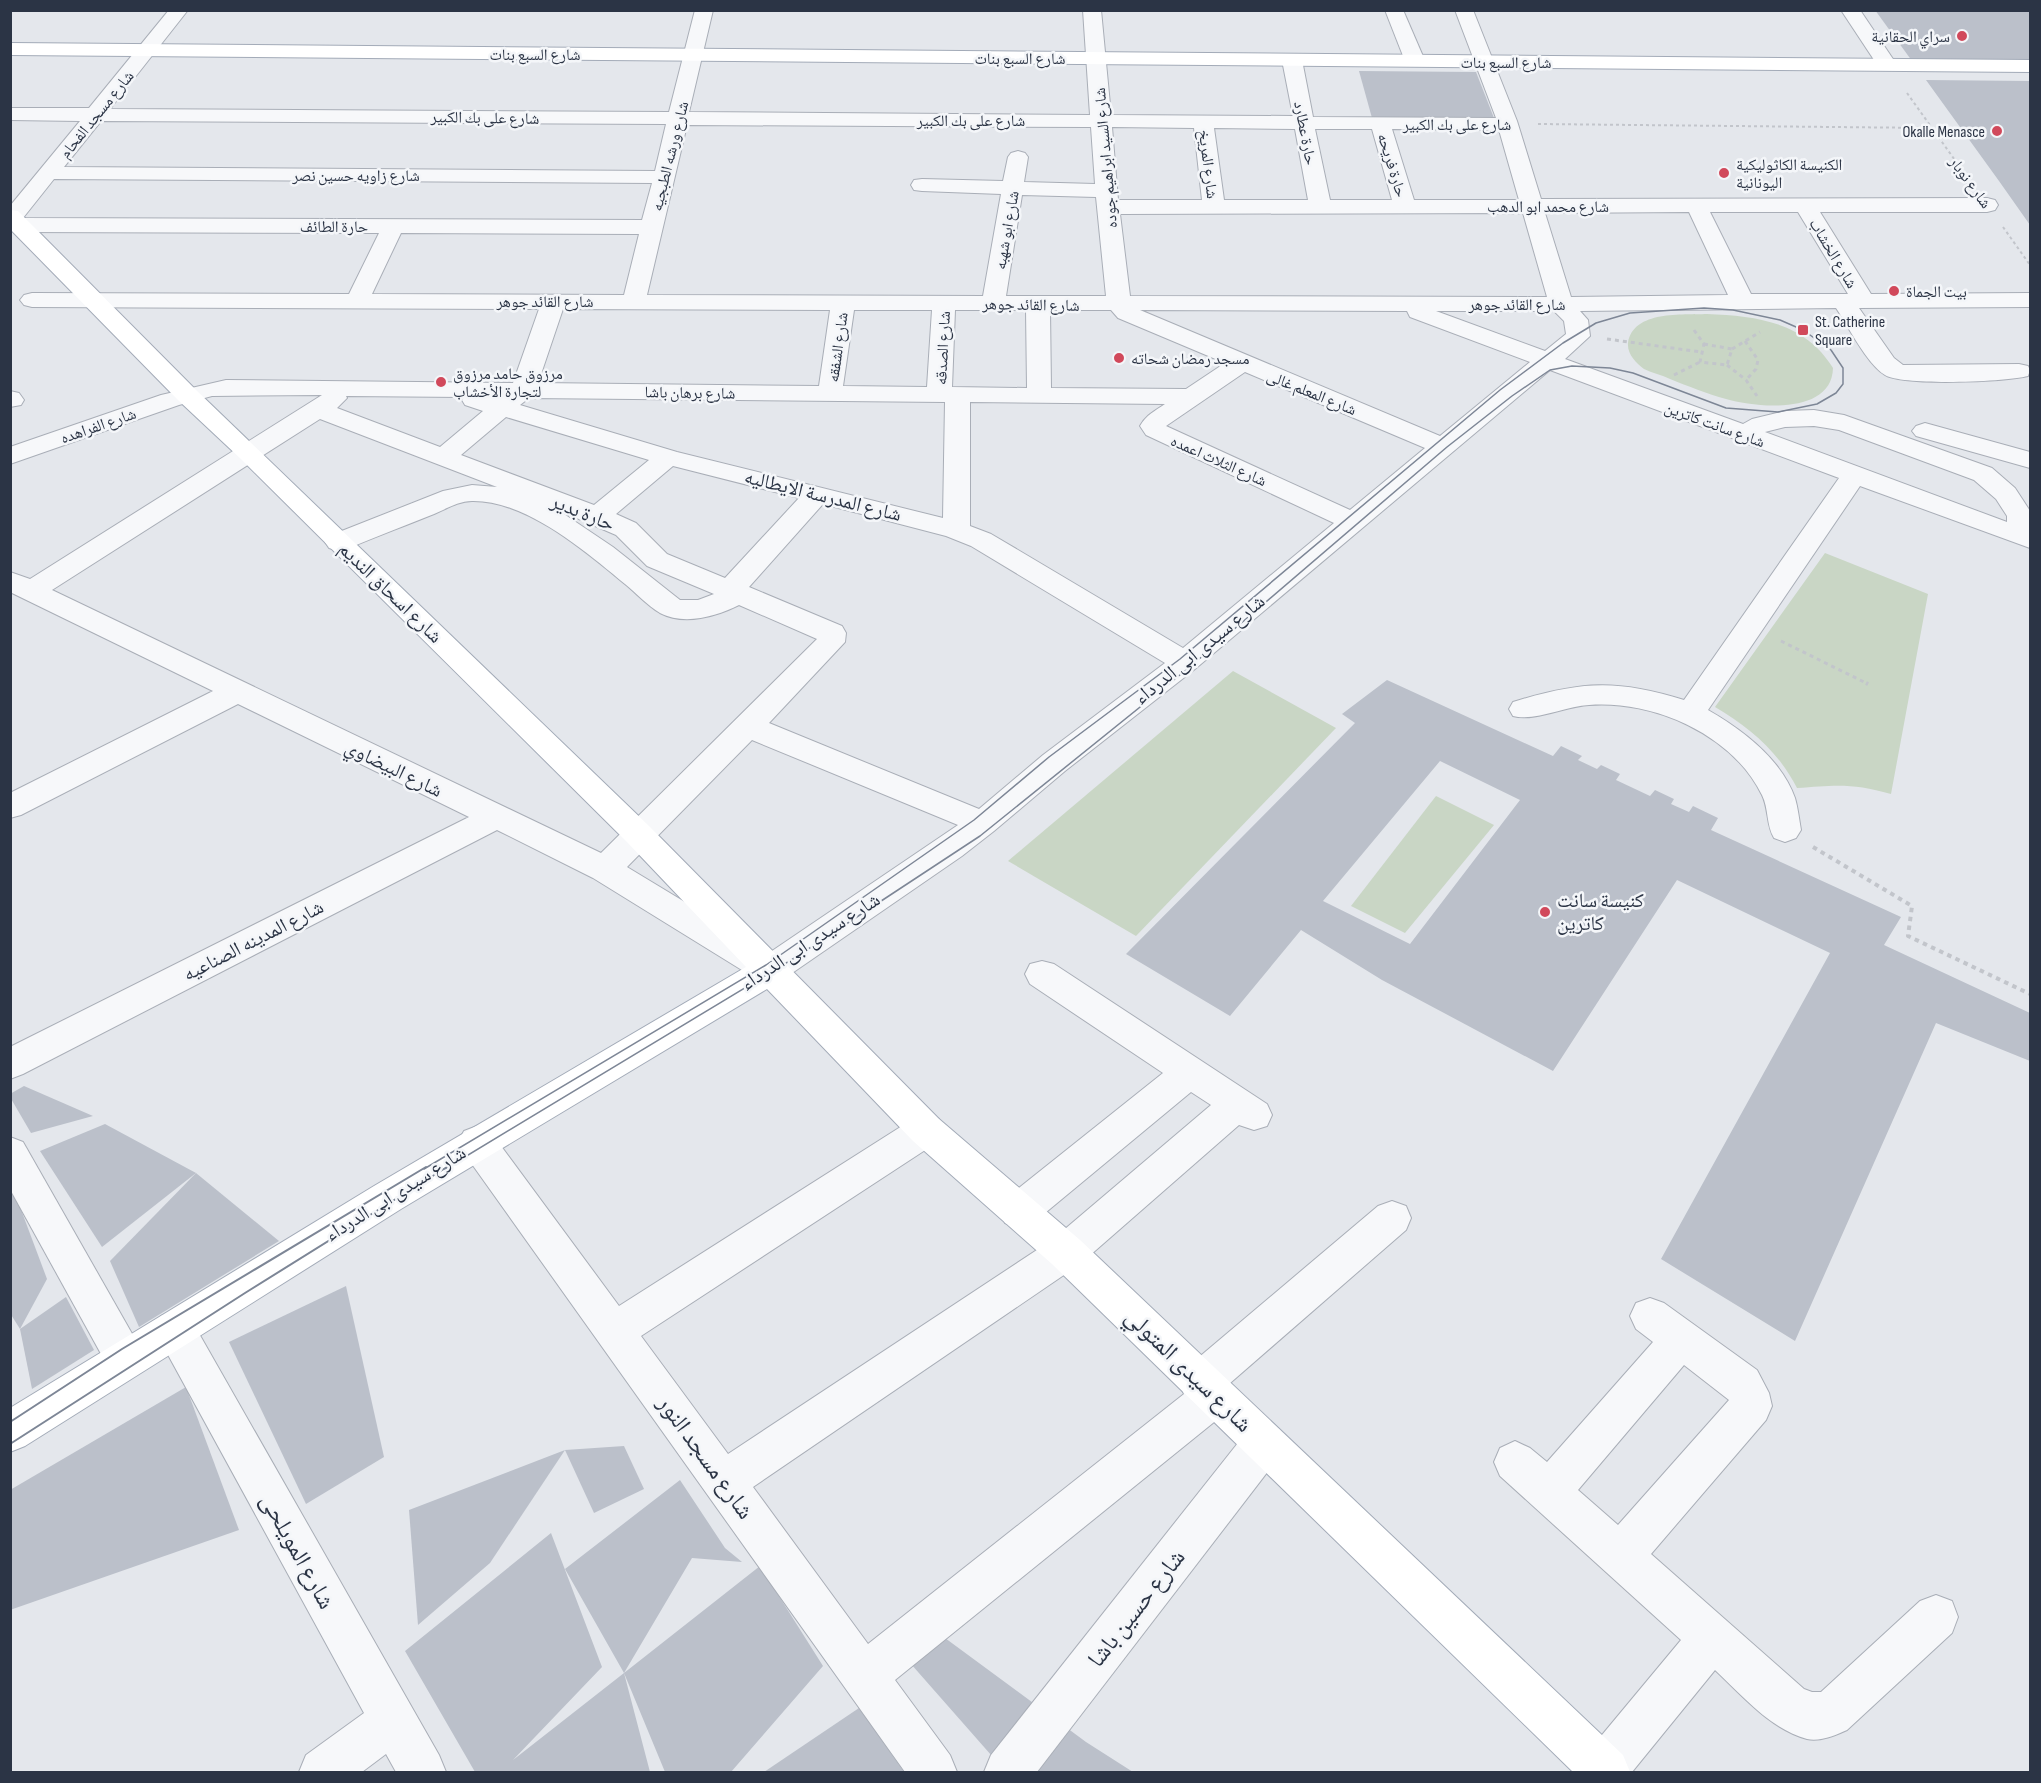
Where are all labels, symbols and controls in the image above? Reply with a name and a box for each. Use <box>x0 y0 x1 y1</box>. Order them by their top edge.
place label: سراي الحقانية <box>1871 28 1950 49</box>
marker: سراي الحقانية <box>1955 29 1969 43</box>
street label: شارع السبع بنات <box>489 46 581 65</box>
street label: شارع السبع بنات <box>974 50 1066 69</box>
street label: شارع السبع بنات <box>1460 54 1552 73</box>
street label: شارع مسجد الفحام <box>56 67 138 163</box>
street label: شارع السيد ابراهيم جوده <box>1091 87 1122 229</box>
street label: شارع ورشه الطبجيه <box>648 99 693 213</box>
street label: حارة عطارد <box>1289 100 1320 167</box>
street label: شارع على بك الكبير <box>429 108 539 129</box>
street label: شارع على بك الكبير <box>916 112 1025 131</box>
street label: شارع على بك الكبير <box>1402 116 1511 135</box>
place label: Okalle Menasce <box>1902 123 1985 142</box>
marker: Okalle Menasce <box>1990 124 2004 138</box>
street label: شارع المريخ <box>1194 129 1221 200</box>
street label: حارة فريحه <box>1373 131 1410 200</box>
street label: شارع نوبار <box>1944 152 1995 213</box>
place label: الكنيسة الكاثوليكية اليونانية <box>1736 156 1842 193</box>
marker: الكنيسة الكاثوليكية اليونانية <box>1717 166 1731 180</box>
street label: شارع زاويه حسين نصر <box>291 167 420 186</box>
street label: شارع ابو شهبه <box>991 189 1024 271</box>
street label: شارع محمد ابو الدهب <box>1487 198 1609 217</box>
street label: شارع الخشاب <box>1805 216 1861 292</box>
street label: حارة الطائف <box>300 218 368 237</box>
place label: بيت الجماة <box>1906 283 1967 302</box>
marker: بيت الجماة <box>1887 284 1901 298</box>
street label: شارع القائد جوهر <box>495 293 594 312</box>
street label: شارع القائد جوهر <box>981 295 1080 316</box>
street label: شارع القائد جوهر <box>1467 296 1566 315</box>
street label: شارع الشفقه <box>824 311 853 383</box>
street label: شارع الصدقه <box>932 311 955 386</box>
place label: St. Catherine Square <box>1815 313 1885 350</box>
marker: St. Catherine Square <box>1796 323 1810 337</box>
place label: مسجد رمضان شحاته <box>1131 350 1250 369</box>
marker: مسجد رمضان شحاته <box>1112 351 1126 365</box>
place label: مرزوق حامد مرزوق لتجارة الأخشاب <box>453 365 563 402</box>
street label: شارع المعلم غالى <box>1264 367 1359 420</box>
marker: مرزوق حامد مرزوق لتجارة الأخشاب <box>434 375 448 389</box>
street label: شارع برهان باشا <box>644 383 736 404</box>
street label: شارع سانت كاترين <box>1662 399 1767 452</box>
street label: شارع الفراهده <box>58 405 139 448</box>
street label: شارع الثلاث اعمده <box>1167 432 1269 491</box>
street label: شارع المدرسة الايطاليه <box>742 465 904 527</box>
street label: حارة بدير <box>546 489 618 537</box>
street label: شارع اسحاق النديم <box>333 537 447 649</box>
street label: شارع سيدى ابى الدرداء <box>1129 590 1270 710</box>
street label: شارع البيضاوي <box>339 735 446 806</box>
street label: شارع سيدى ابى الدرداء <box>736 888 885 996</box>
place label: كنيسة سانت كاترين <box>1557 889 1644 936</box>
street label: شارع المدينه الصناعيه <box>179 895 328 987</box>
marker: كنيسة سانت كاترين <box>1538 905 1552 919</box>
street label: شارع سيدى ابى الدرداء <box>321 1141 470 1247</box>
street label: شارع سيدى المتولي <box>1116 1302 1258 1441</box>
street label: شارع مسجد النور <box>650 1389 760 1525</box>
street label: شارع المويلحى <box>254 1488 341 1614</box>
street label: شارع حسين باشا <box>1081 1544 1191 1673</box>

